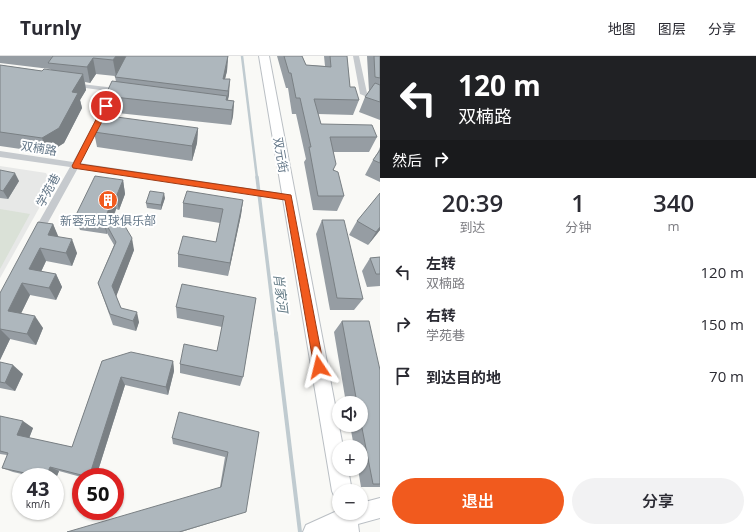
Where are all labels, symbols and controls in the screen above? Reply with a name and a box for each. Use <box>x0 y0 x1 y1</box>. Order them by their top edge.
text: Turnly <box>20 15 81 41</box>
text: 地图 <box>608 19 636 38</box>
text: 图层 <box>658 19 686 38</box>
text: 分享 <box>708 19 736 38</box>
text: 120 m <box>458 66 541 104</box>
icon: left <box>392 72 444 124</box>
pin <box>89 89 123 123</box>
icon: arrive <box>95 95 117 117</box>
text: 双楠路 <box>458 104 512 128</box>
street label: 双元街 <box>270 136 292 174</box>
street label: 双楠路 <box>20 137 58 159</box>
icon: right <box>430 148 452 170</box>
text: 然后 <box>392 150 422 170</box>
street label: 学苑巷 <box>32 170 64 210</box>
text: 20:39 <box>442 186 503 219</box>
text: 1 <box>571 186 585 219</box>
text: 340 <box>653 186 694 219</box>
building icon: 新蓉冠足球俱乐部 <box>97 189 119 211</box>
place label: 新蓉冠足球俱乐部 <box>60 212 156 229</box>
text: m <box>668 217 680 235</box>
text: 到达 <box>460 218 486 236</box>
text: 分钟 <box>565 218 591 236</box>
text: 左转 <box>426 253 456 273</box>
icon: left <box>392 261 414 283</box>
text: 120 m <box>700 262 744 282</box>
water label: 肖家河 <box>270 273 293 316</box>
text: 双楠路 <box>426 274 465 292</box>
text: 右转 <box>426 305 456 325</box>
icon: right <box>392 313 414 335</box>
text: 150 m <box>700 314 744 334</box>
text: 学苑巷 <box>426 326 465 344</box>
position arrow <box>298 346 340 388</box>
icon: arrive <box>392 365 414 387</box>
text: 70 m <box>709 366 744 386</box>
text: 到达目的地 <box>426 367 501 387</box>
map controls <box>332 396 368 520</box>
button: sound <box>332 396 368 432</box>
button: + <box>332 440 368 476</box>
speed limit sign: 50 <box>72 468 124 520</box>
text: 43 <box>27 475 49 502</box>
button: 退出 <box>392 478 564 524</box>
button: 分享 <box>572 478 744 524</box>
button: − <box>332 484 368 520</box>
text: km/h <box>26 497 50 511</box>

